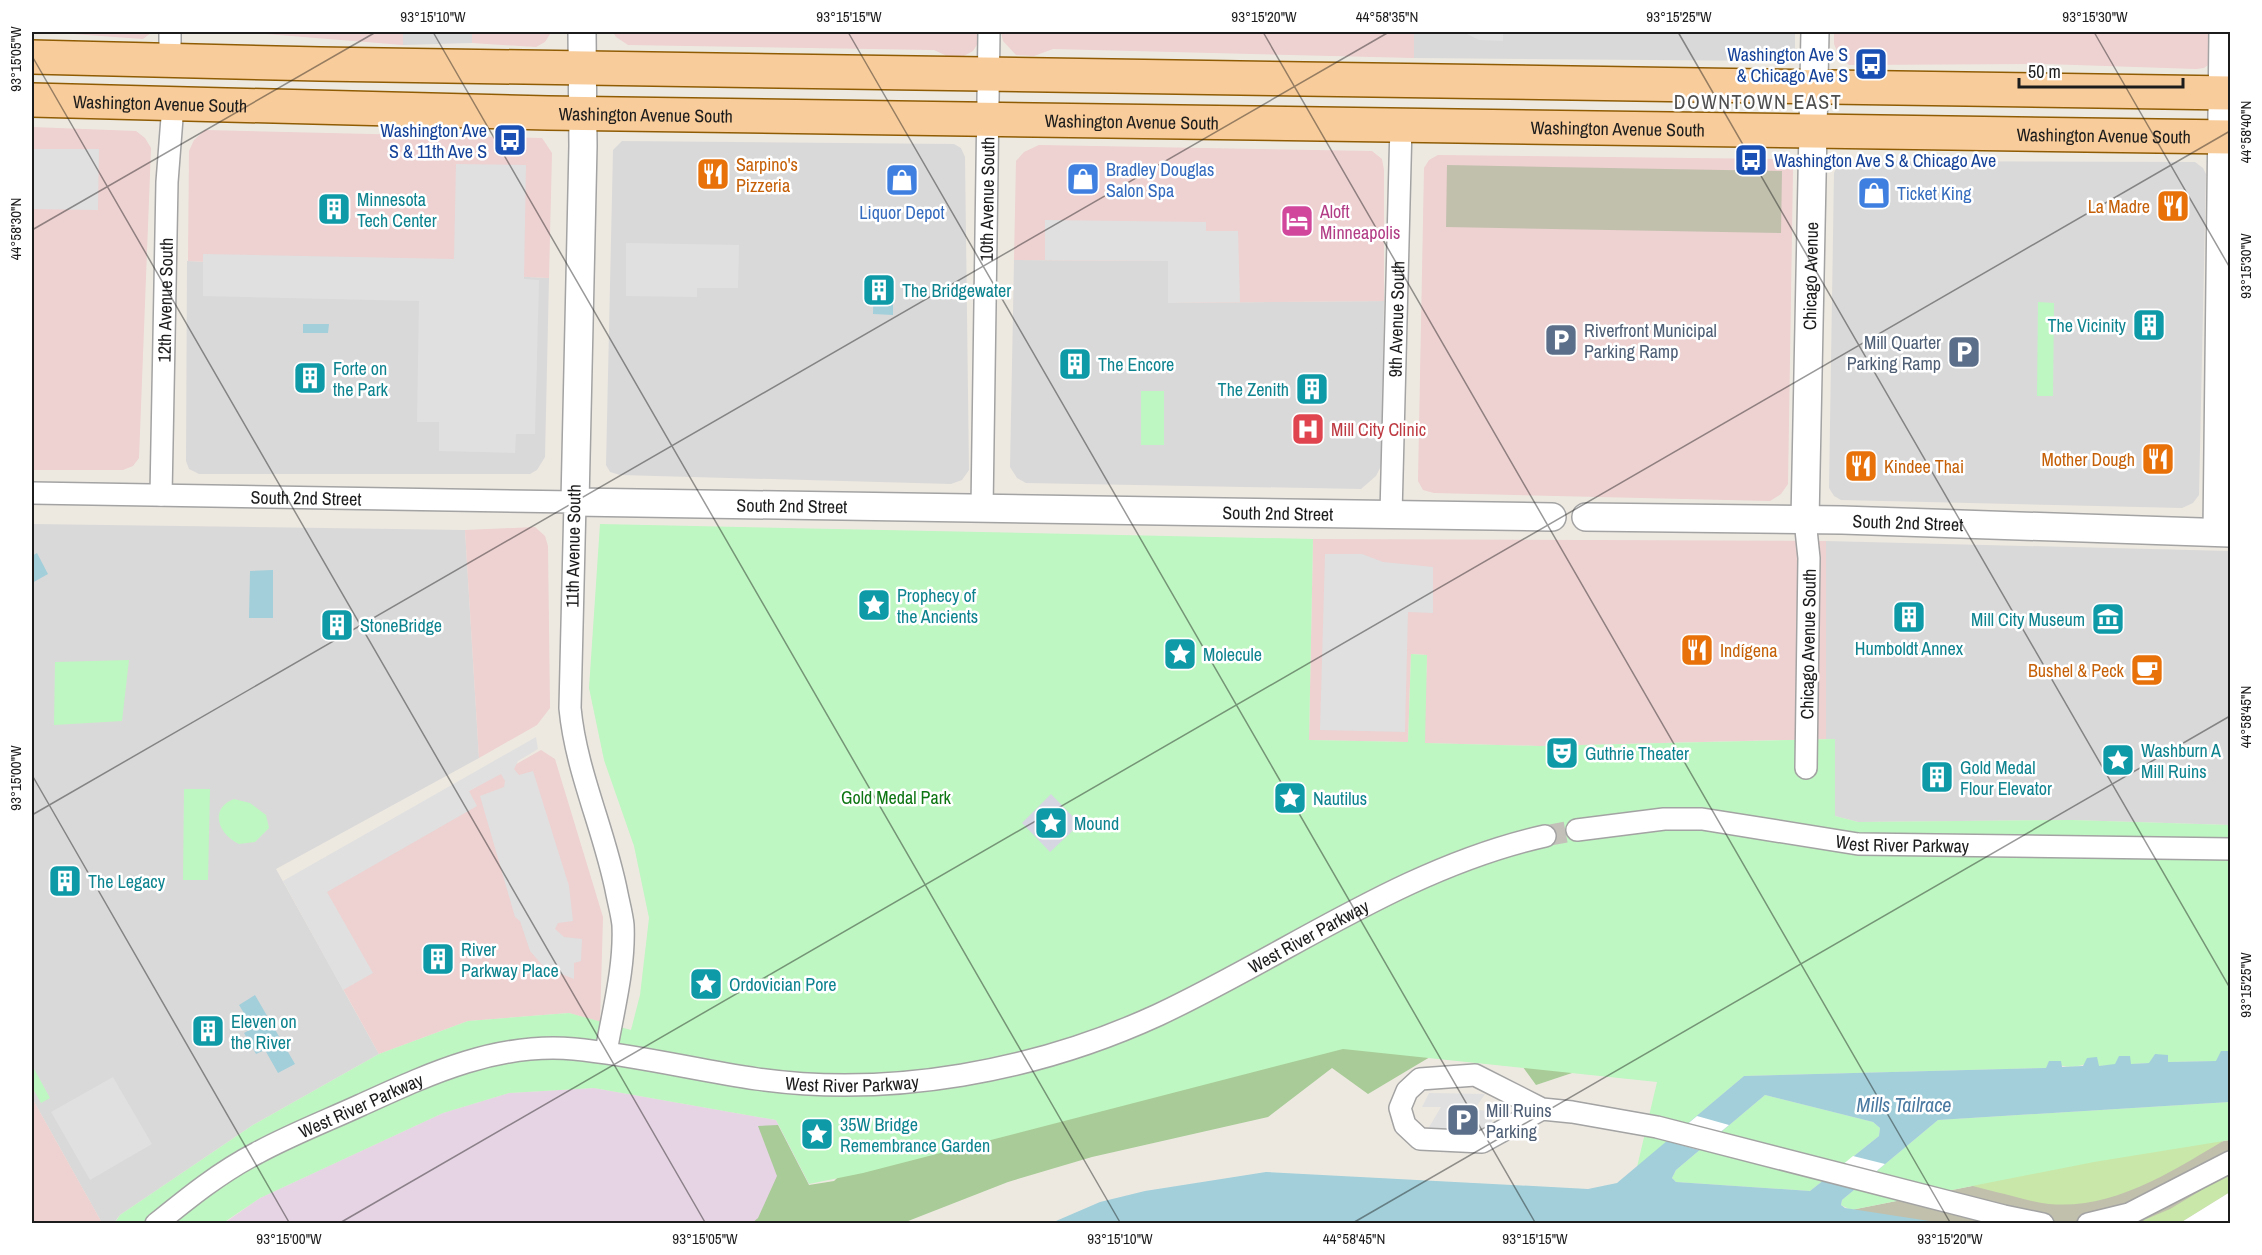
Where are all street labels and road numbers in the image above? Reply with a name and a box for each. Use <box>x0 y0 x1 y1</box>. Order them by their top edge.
street label: Washington Avenue South <box>73 89 247 118</box>
street label: Washington Avenue South <box>559 101 733 128</box>
street label: Washington Avenue South <box>1044 108 1219 135</box>
street label: Washington Avenue South <box>1530 115 1705 142</box>
street label: Washington Avenue South <box>2016 121 2191 149</box>
street label: 10th Avenue South <box>973 137 1000 262</box>
street label: Chicago Avenue <box>1796 222 1824 330</box>
street label: 12th Avenue South <box>151 237 178 363</box>
street label: 9th Avenue South <box>1382 261 1410 378</box>
street label: South 2nd Street <box>250 484 362 511</box>
street label: 11th Avenue South <box>559 484 587 608</box>
street label: South 2nd Street <box>736 492 848 519</box>
street label: South 2nd Street <box>1222 499 1333 526</box>
street label: South 2nd Street <box>1852 508 1964 537</box>
street label: Chicago Avenue South <box>1794 568 1822 720</box>
street label: West River Parkway <box>1834 828 1970 858</box>
street label: West River Parkway <box>1244 893 1373 979</box>
street label: West River Parkway <box>295 1066 427 1143</box>
street label: West River Parkway <box>784 1069 921 1098</box>

